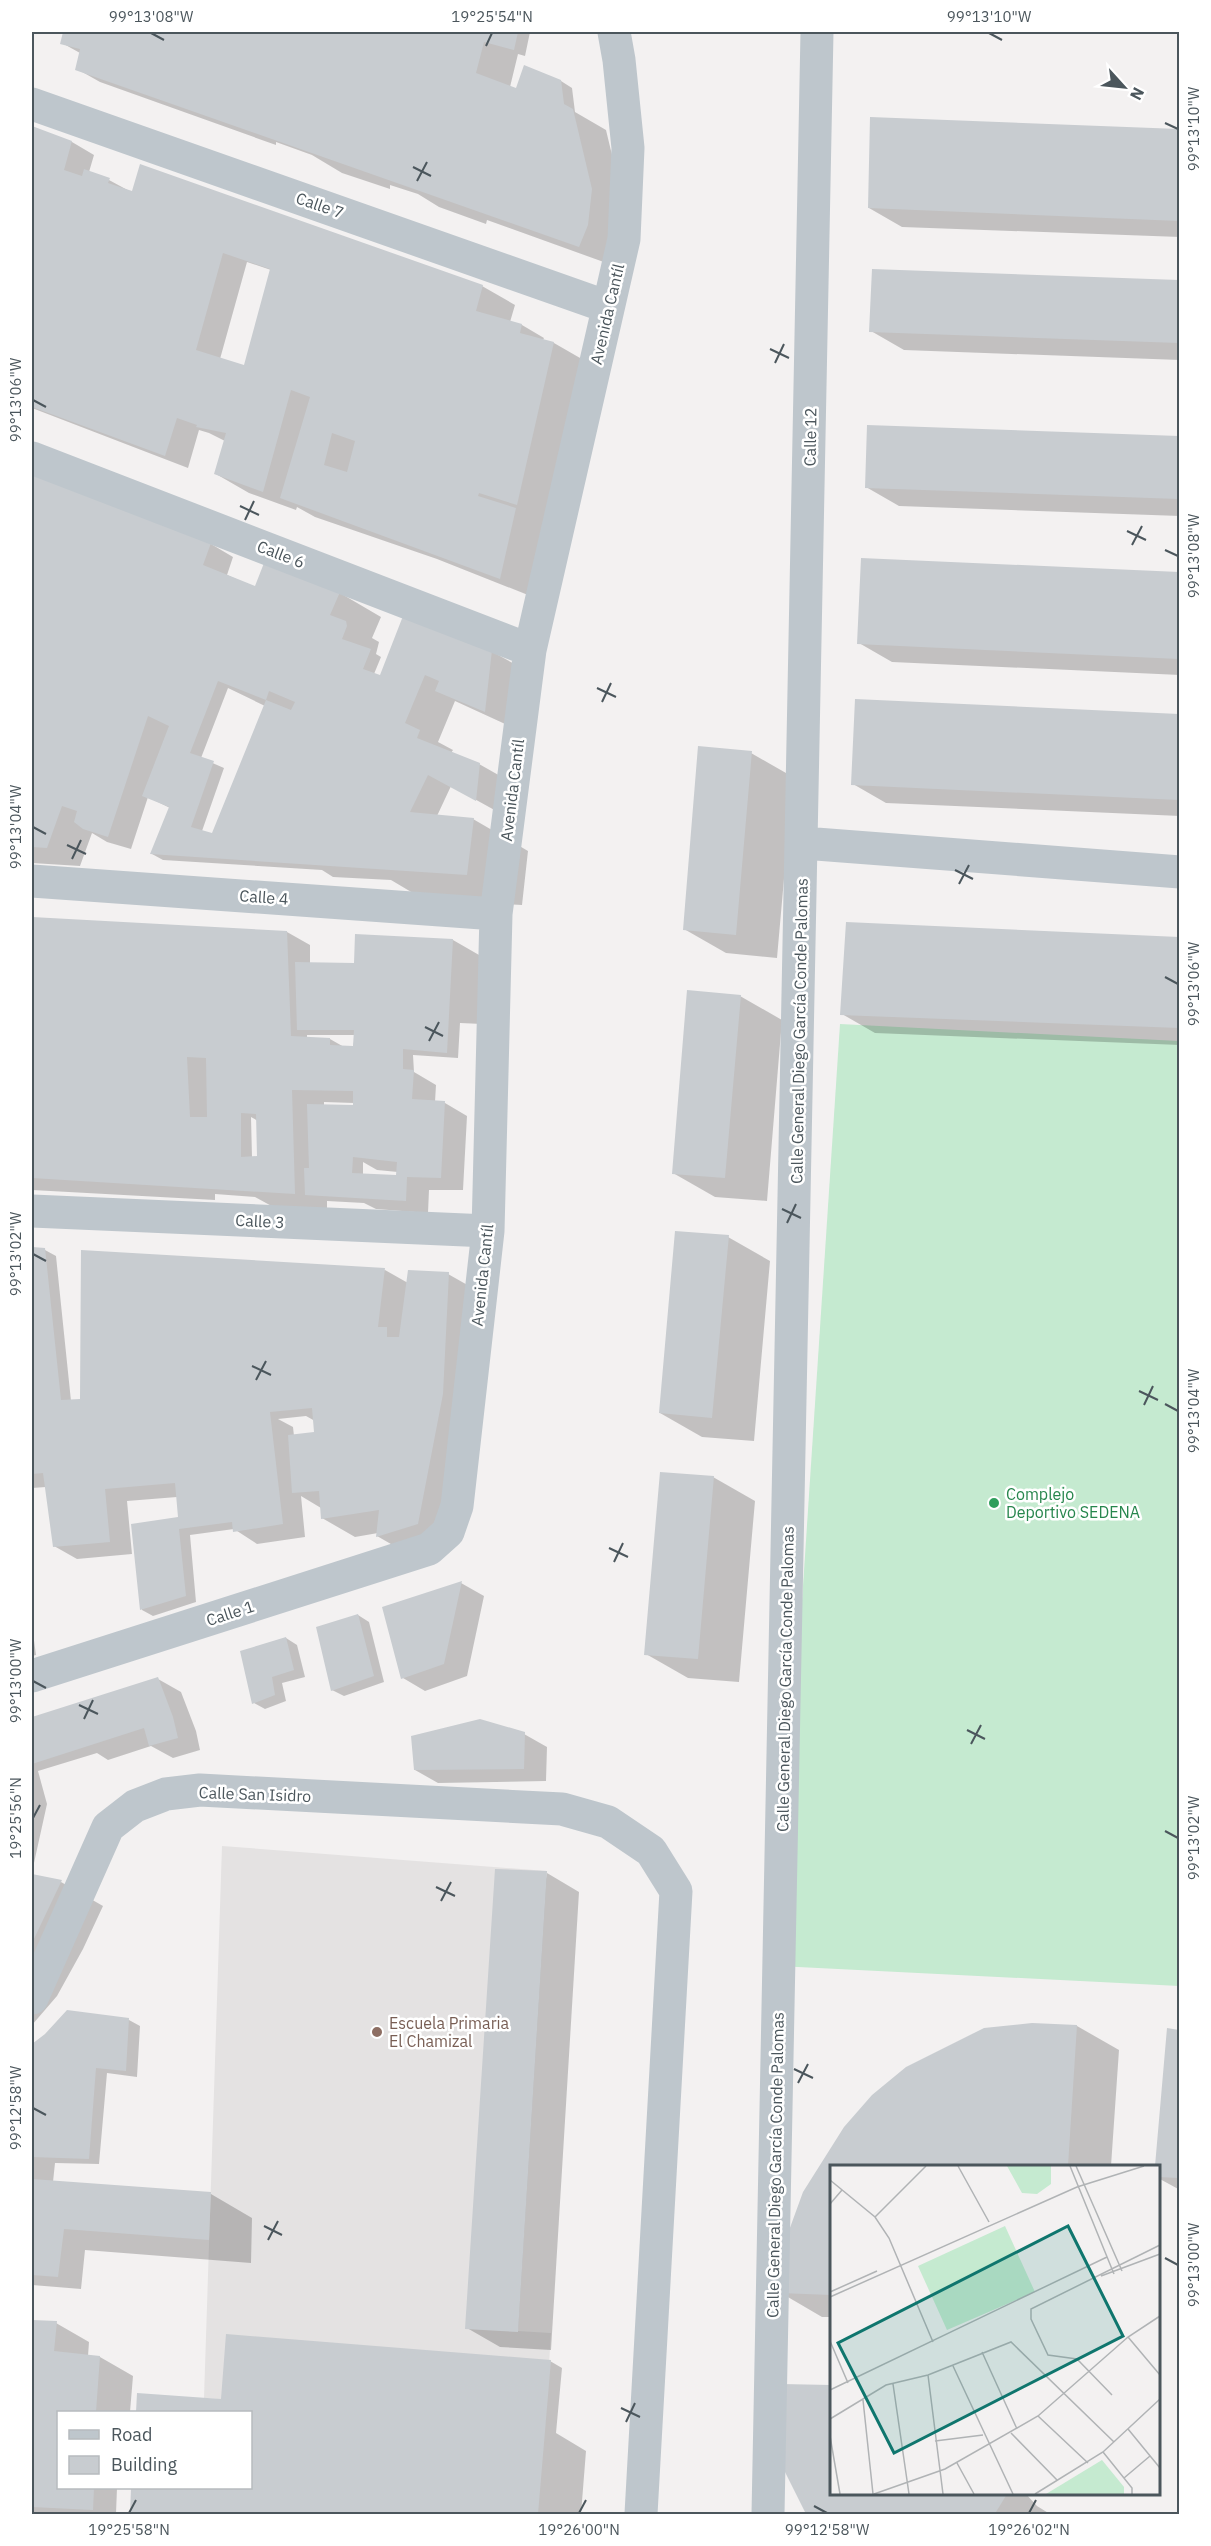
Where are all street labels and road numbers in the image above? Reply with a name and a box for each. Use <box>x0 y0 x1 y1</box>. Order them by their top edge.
street label: Calle 7 <box>293 188 347 222</box>
street label: Avenida Cantíl <box>586 262 628 366</box>
street label: Calle 12 <box>799 407 821 467</box>
street label: Calle 6 <box>254 536 308 572</box>
street label: Avenida Cantíl <box>496 738 528 842</box>
street label: Calle General Diego García Conde Palomas <box>786 878 812 1184</box>
street label: Calle 4 <box>239 885 289 909</box>
street label: Calle 3 <box>235 1210 285 1232</box>
street label: Avenida Cantíl <box>467 1223 497 1327</box>
street label: Calle General Diego García Conde Palomas <box>772 1526 798 1832</box>
street label: Calle 1 <box>203 1596 257 1630</box>
street label: Calle San Isidro <box>198 1782 312 1806</box>
street label: Calle General Diego García Conde Palomas <box>762 2012 788 2318</box>

